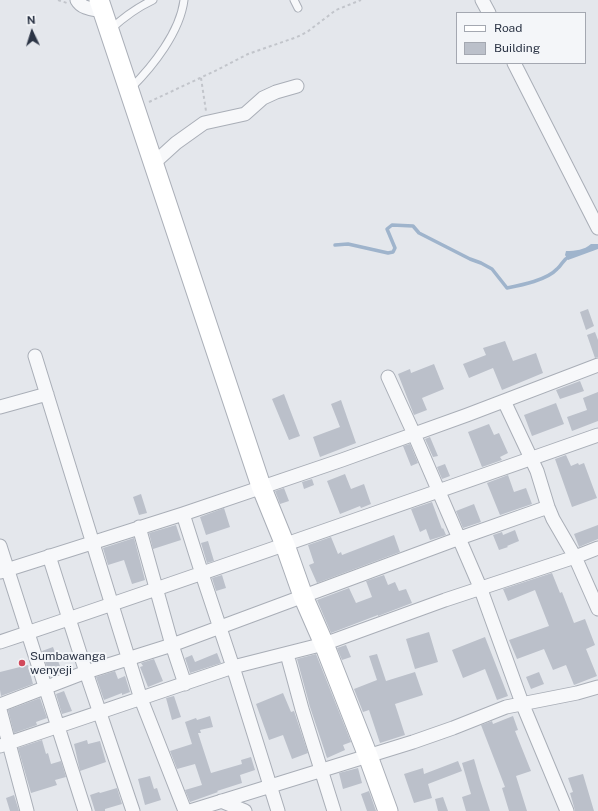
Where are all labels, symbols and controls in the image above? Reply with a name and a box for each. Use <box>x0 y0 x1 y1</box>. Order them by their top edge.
north arrow <box>12 12 52 52</box>
legend <box>456 12 586 64</box>
text: N <box>26 14 36 26</box>
text: Road <box>494 21 522 35</box>
text: Building <box>494 41 540 55</box>
place label: Sumbawanga wenyeji <box>30 649 106 677</box>
marker: Sumbawanga wenyeji <box>17 658 27 668</box>

